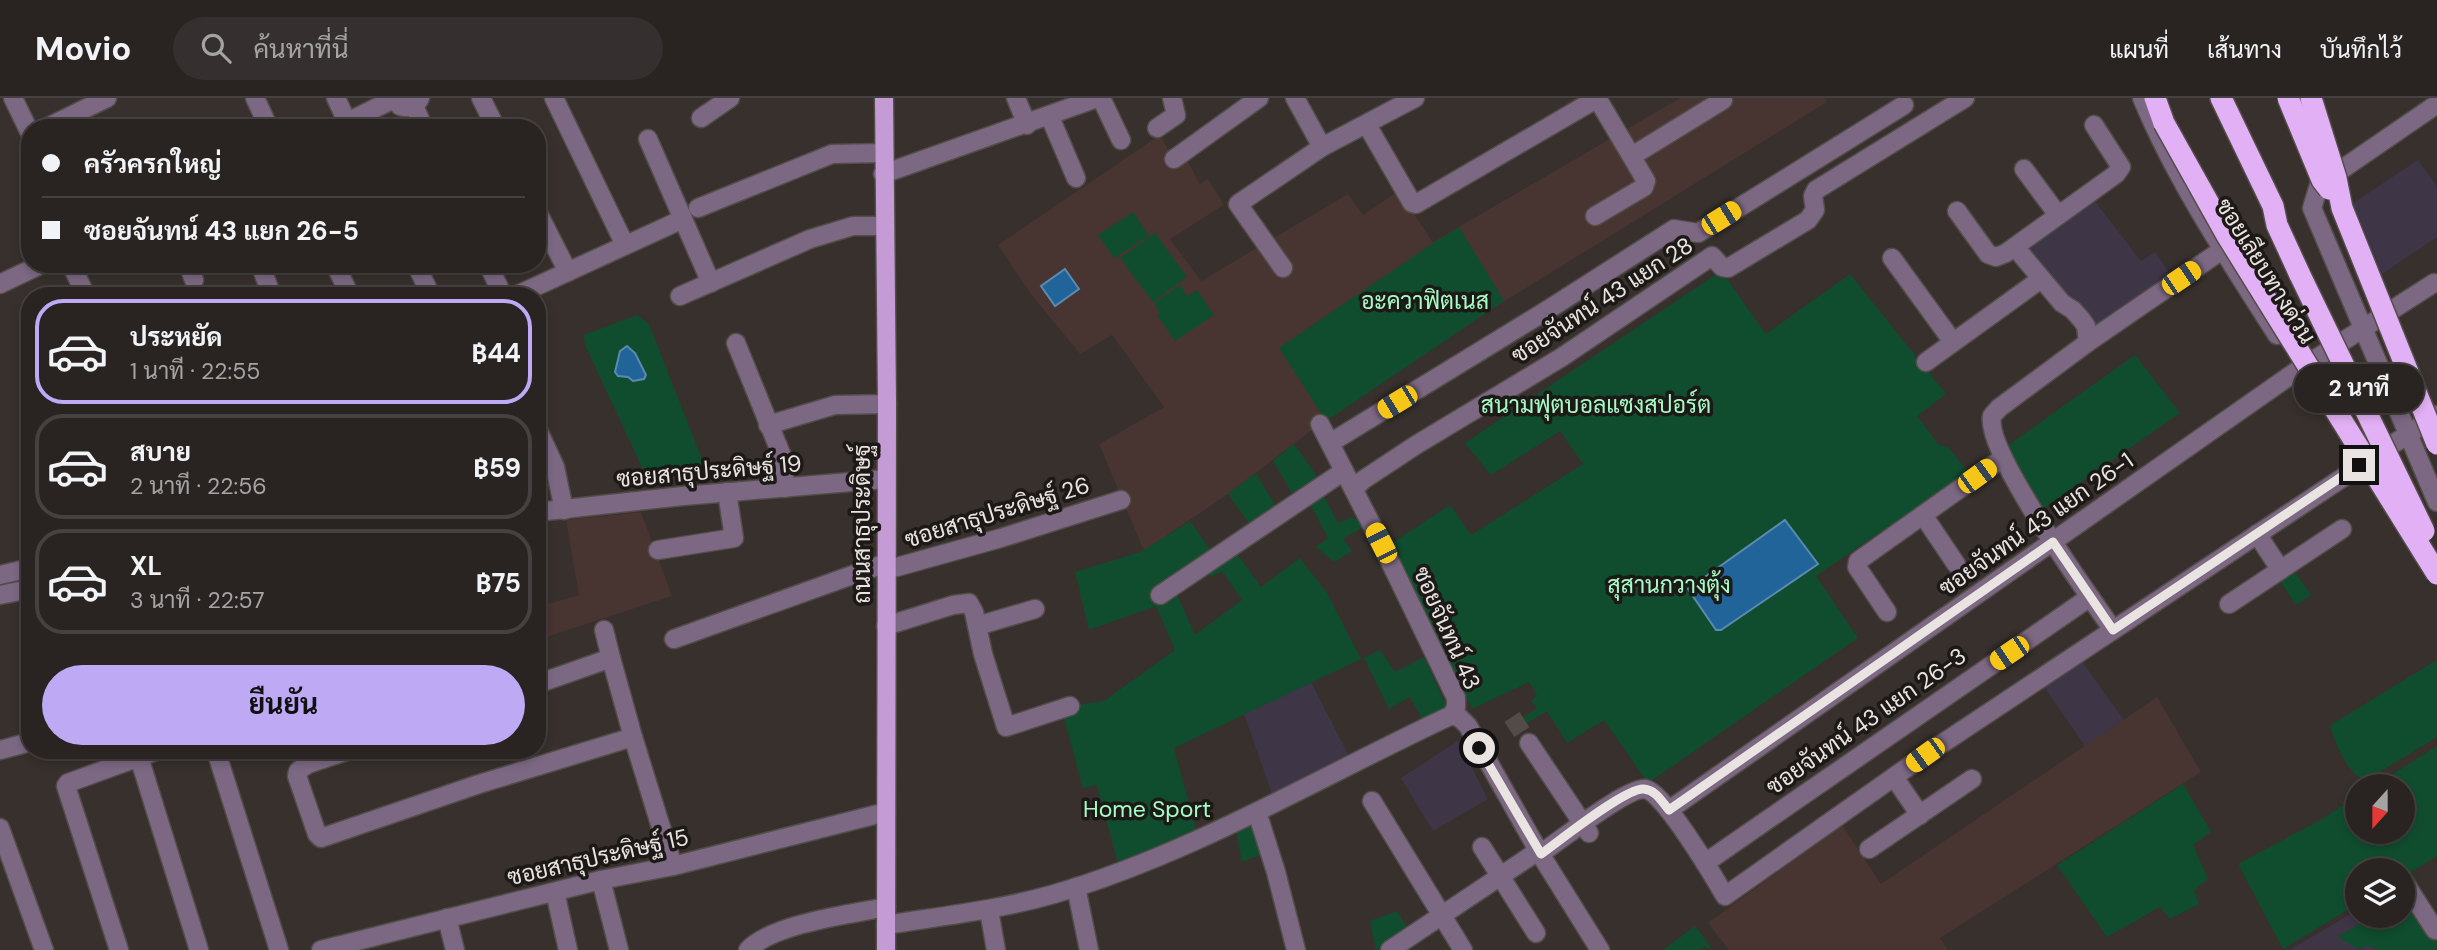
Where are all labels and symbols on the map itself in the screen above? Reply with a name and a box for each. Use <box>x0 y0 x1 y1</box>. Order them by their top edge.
street label: ซอยเลียบทางด่วน <box>2209 193 2323 349</box>
car <box>1698 198 1745 238</box>
street label: ซอยจันทน์ 43 แยก 28 <box>1505 229 1698 370</box>
car <box>2158 258 2205 298</box>
park label: อะควาฟิตเนส <box>1361 286 1489 316</box>
callout: 2 นาที <box>2294 364 2424 412</box>
car <box>1374 382 1421 422</box>
park label: สนามฟุตบอลแซงสปอร์ต <box>1481 389 1711 421</box>
street label: ถนนสาธุประดิษฐ์ <box>846 444 878 604</box>
street label: ซอยจันทน์ 43 แยก 26-1 <box>1932 445 2139 603</box>
street label: ซอยสาธุประดิษฐ์ 19 <box>615 447 803 495</box>
route end <box>2343 449 2375 481</box>
car <box>1954 455 2001 497</box>
street label: ซอยสาธุประดิษฐ์ 26 <box>901 469 1093 555</box>
car <box>1363 520 1400 566</box>
street label: ซอยจันทน์ 43 <box>1407 561 1488 694</box>
park label: สุสานกวางตุ้ง <box>1607 570 1731 601</box>
car <box>1986 633 2033 673</box>
street label: ซอยจันทน์ 43 แยก 26-3 <box>1760 640 1972 801</box>
route start <box>1463 732 1495 764</box>
car <box>1902 734 1949 776</box>
north arrow <box>2345 774 2415 844</box>
park label: Home Sport <box>1083 794 1211 824</box>
street label: ซอยสาธุประดิษฐ์ 15 <box>504 821 692 893</box>

